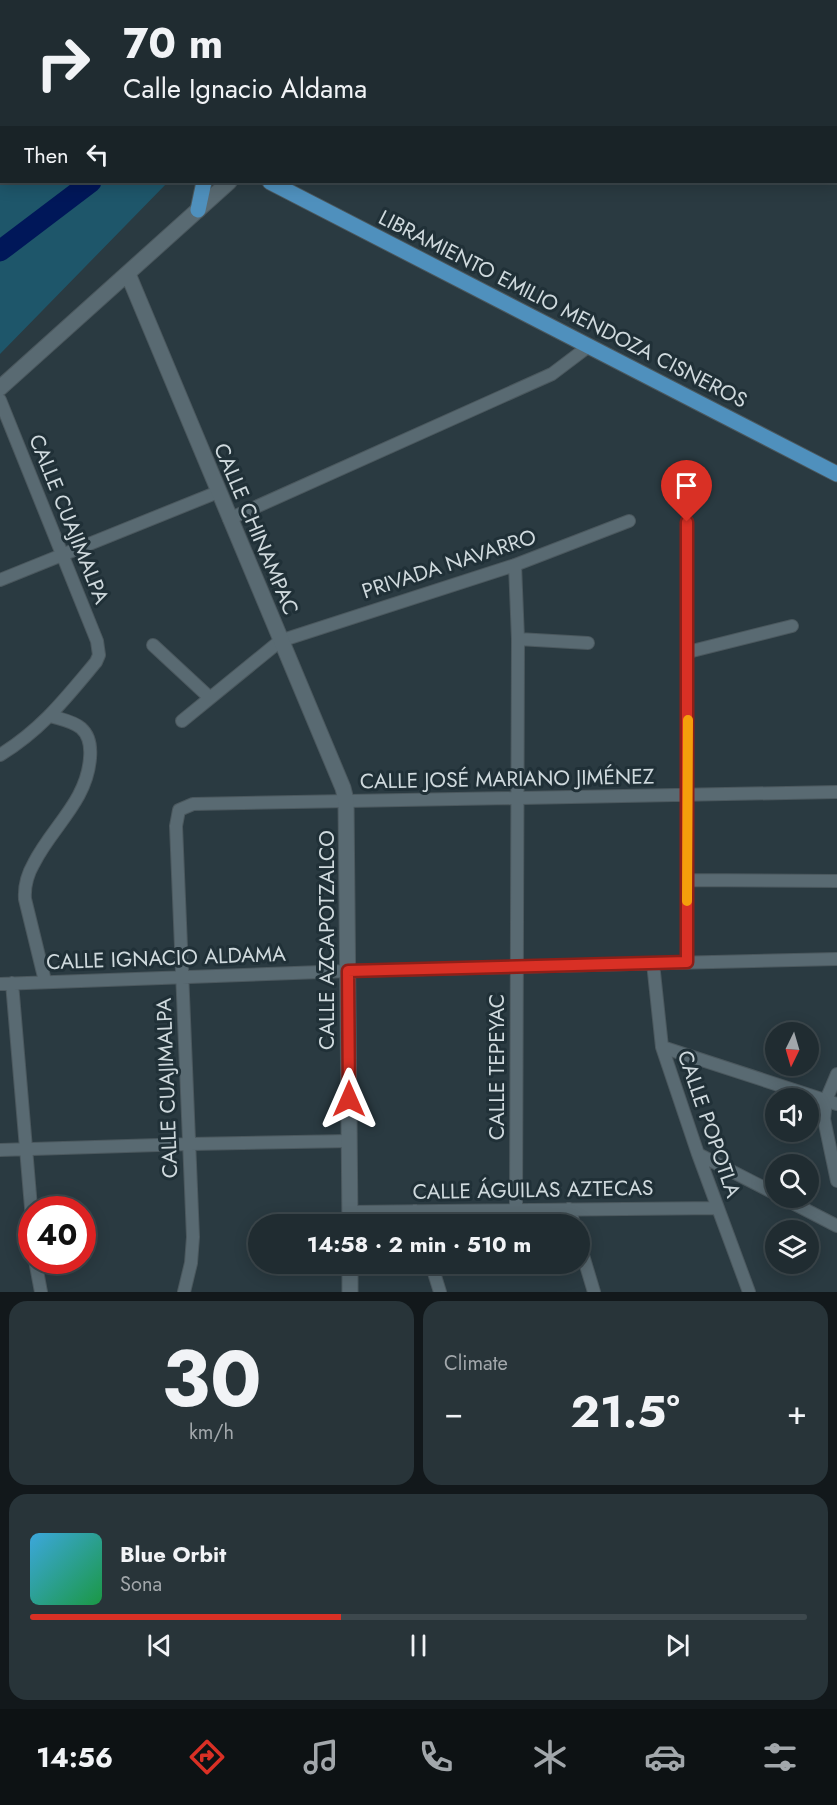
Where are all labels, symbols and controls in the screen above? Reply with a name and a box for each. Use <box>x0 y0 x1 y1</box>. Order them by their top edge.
text: 70 m <box>123 13 223 74</box>
icon: right <box>24 24 102 102</box>
text: Calle Ignacio Aldama <box>123 69 367 108</box>
icon: left <box>81 138 114 171</box>
text: Then <box>24 139 69 171</box>
street label: LIBRAMIENTO EMILIO MENDOZA CISNEROS <box>373 203 753 415</box>
street label: CALLE CUAJIMALPA <box>21 430 117 608</box>
street label: CALLE CHINAMPAC <box>206 438 306 620</box>
pin <box>661 460 712 522</box>
icon: arrive <box>670 469 703 502</box>
street label: PRIVADA NAVARRO <box>358 522 540 606</box>
street label: CALLE JOSÉ MARIANO JIMÉNEZ <box>360 761 655 797</box>
street label: CALLE AZCAPOTZALCO <box>312 830 342 1050</box>
street label: CALLE IGNACIO ALDAMA <box>46 939 286 977</box>
street label: CALLE TEPEYAC <box>482 994 512 1140</box>
street label: CALLE CUAJIMALPA <box>149 997 185 1179</box>
north arrow <box>765 1022 819 1076</box>
map controls <box>765 1022 819 1274</box>
street label: CALLE POPOTLA <box>670 1046 748 1202</box>
position arrow <box>317 1067 381 1131</box>
button: sound <box>765 1088 819 1142</box>
button: search <box>765 1154 819 1208</box>
street label: CALLE ÁGUILAS AZTECAS <box>412 1173 654 1207</box>
speed limit sign: 40 <box>18 1196 96 1274</box>
button: layers <box>765 1220 819 1274</box>
text: 14:58 · 2 min · 510 m <box>307 1228 531 1260</box>
text: 30 <box>161 1323 262 1435</box>
text: Climate <box>444 1349 508 1378</box>
text: 21.5° <box>570 1379 680 1444</box>
text: − <box>444 1389 463 1436</box>
text: + <box>787 1389 807 1436</box>
text: km/h <box>189 1418 234 1447</box>
text: Blue Orbit <box>120 1538 226 1570</box>
text: Sona <box>120 1570 162 1599</box>
icon: previous <box>143 1629 176 1662</box>
icon: pause <box>402 1629 435 1662</box>
icon: next <box>661 1629 694 1662</box>
icon: directions <box>186 1736 228 1778</box>
icon: music <box>300 1736 342 1778</box>
icon: phone <box>415 1736 457 1778</box>
icon: climate <box>529 1736 571 1778</box>
icon: car <box>644 1736 686 1778</box>
icon: filters <box>759 1736 801 1778</box>
text: 14:56 <box>36 1738 113 1777</box>

